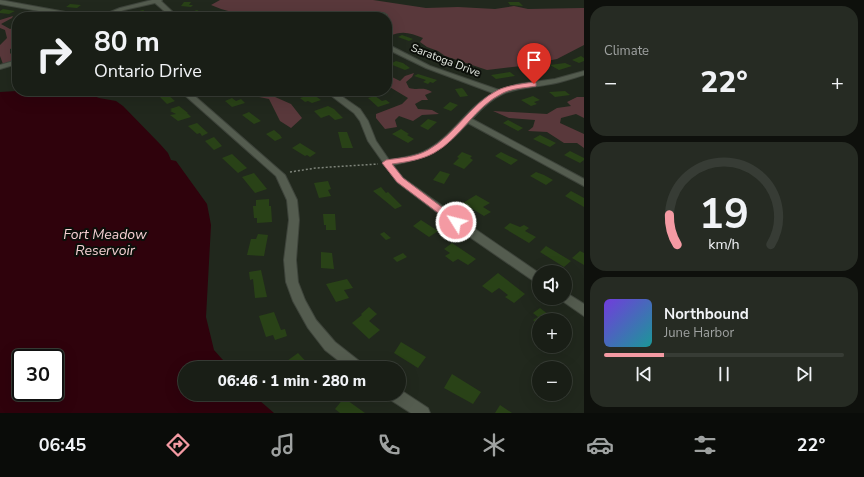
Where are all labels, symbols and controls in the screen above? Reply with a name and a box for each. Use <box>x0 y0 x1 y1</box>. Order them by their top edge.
text: 80 m <box>94 23 160 61</box>
icon: right <box>28 28 80 80</box>
street label: Saratoga Drive <box>409 40 483 81</box>
text: Climate <box>604 42 649 60</box>
pin <box>517 43 551 84</box>
icon: arrive <box>523 49 545 71</box>
text: Ontario Drive <box>94 59 202 83</box>
text: 22° <box>700 62 748 103</box>
text: − <box>604 68 617 98</box>
text: + <box>831 68 844 98</box>
text: 19 <box>699 185 749 242</box>
position arrow <box>435 201 477 243</box>
water label: Fort Meadow Reservoir <box>63 225 147 260</box>
text: km/h <box>708 234 740 253</box>
map controls <box>532 265 572 401</box>
button: sound <box>532 265 572 305</box>
text: Northbound <box>664 304 749 324</box>
button: + <box>532 313 572 353</box>
text: June Harbor <box>664 324 734 342</box>
speed limit sign: 30 <box>12 349 64 401</box>
button: − <box>532 361 572 401</box>
icon: previous <box>633 363 655 385</box>
icon: pause <box>713 363 735 385</box>
icon: next <box>793 363 815 385</box>
text: 06:46 · 1 min · 280 m <box>218 371 366 391</box>
icon: directions <box>164 431 192 459</box>
icon: music <box>269 431 297 459</box>
icon: phone <box>375 431 403 459</box>
icon: climate <box>480 431 508 459</box>
icon: car <box>586 431 614 459</box>
icon: filters <box>691 431 719 459</box>
text: 06:45 <box>39 433 86 457</box>
text: 22° <box>797 433 825 457</box>

